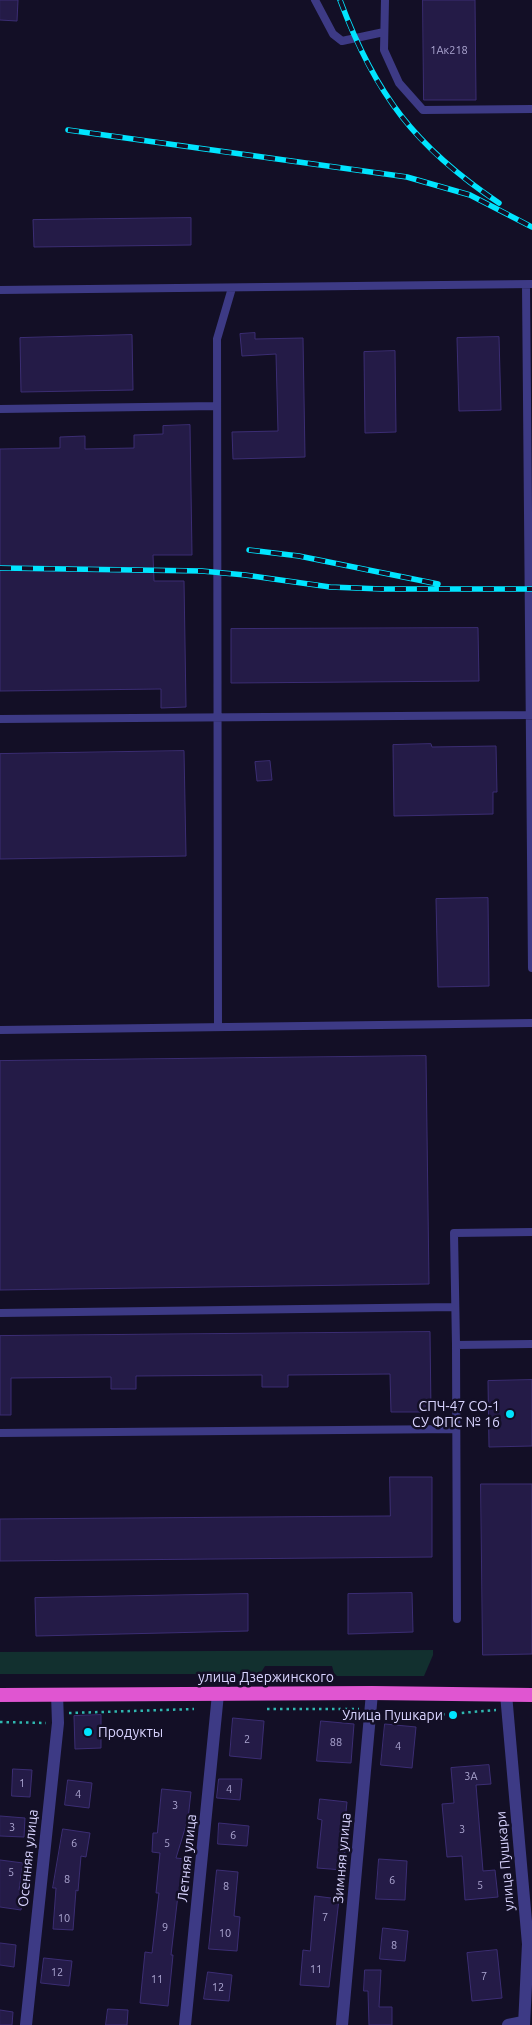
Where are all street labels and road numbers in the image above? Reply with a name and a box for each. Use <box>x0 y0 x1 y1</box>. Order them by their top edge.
street label: улица Дзержинского <box>198 1669 334 1685</box>
street label: Осенняя улица <box>15 1808 41 1908</box>
street label: улица Пушкари <box>492 1810 518 1912</box>
street label: Зимняя улица <box>330 1812 354 1904</box>
street label: Летняя улица <box>174 1813 200 1903</box>

